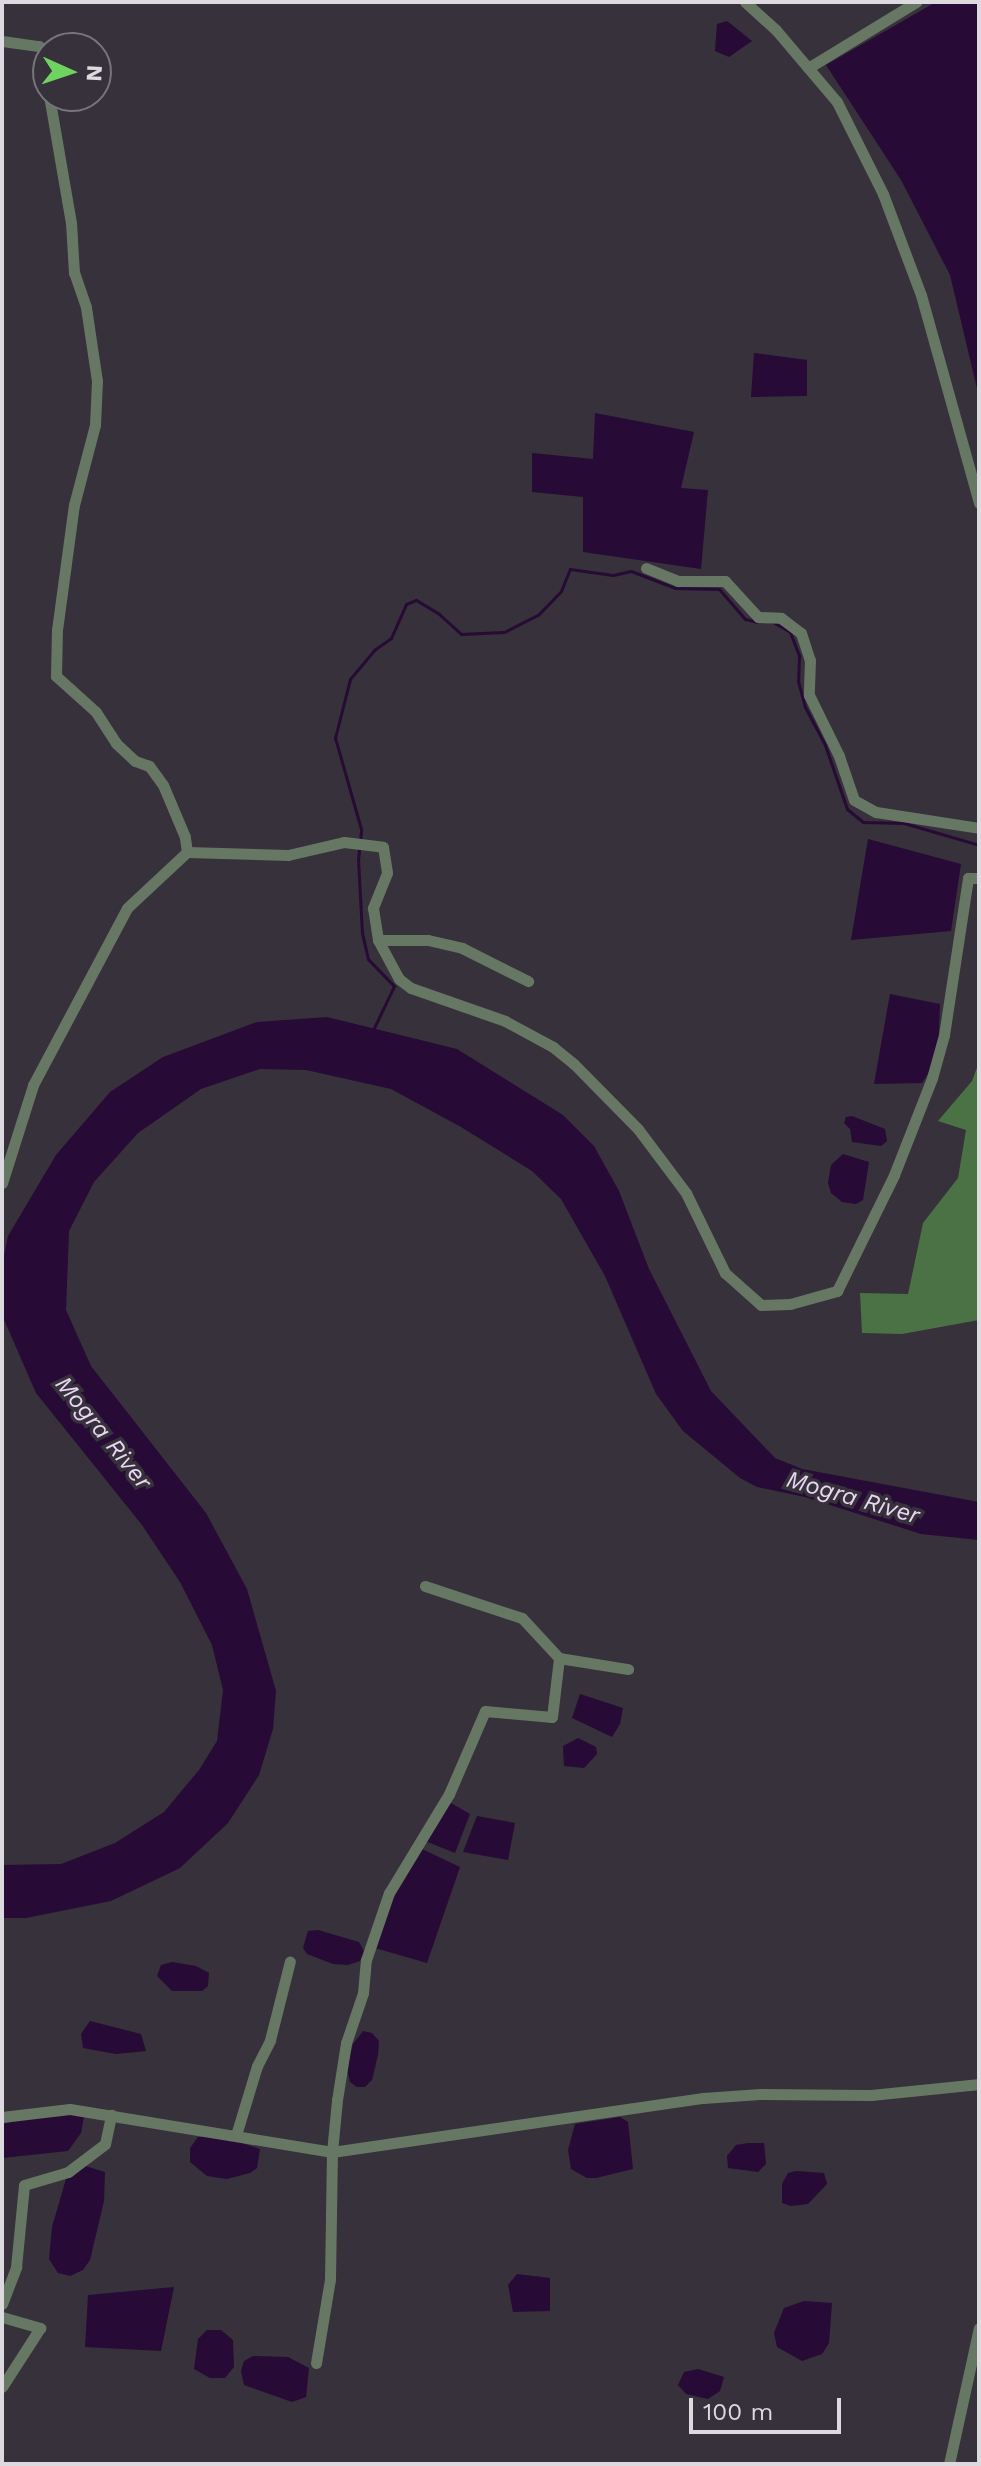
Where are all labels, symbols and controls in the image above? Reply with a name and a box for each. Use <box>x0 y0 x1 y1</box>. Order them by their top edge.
north arrow <box>32 32 112 112</box>
text: N <box>82 64 107 82</box>
water label: Mogra River <box>49 1371 157 1495</box>
water label: Mogra River <box>783 1465 923 1531</box>
scale bar <box>693 2382 845 2432</box>
text: 100 m <box>703 2398 773 2426</box>

